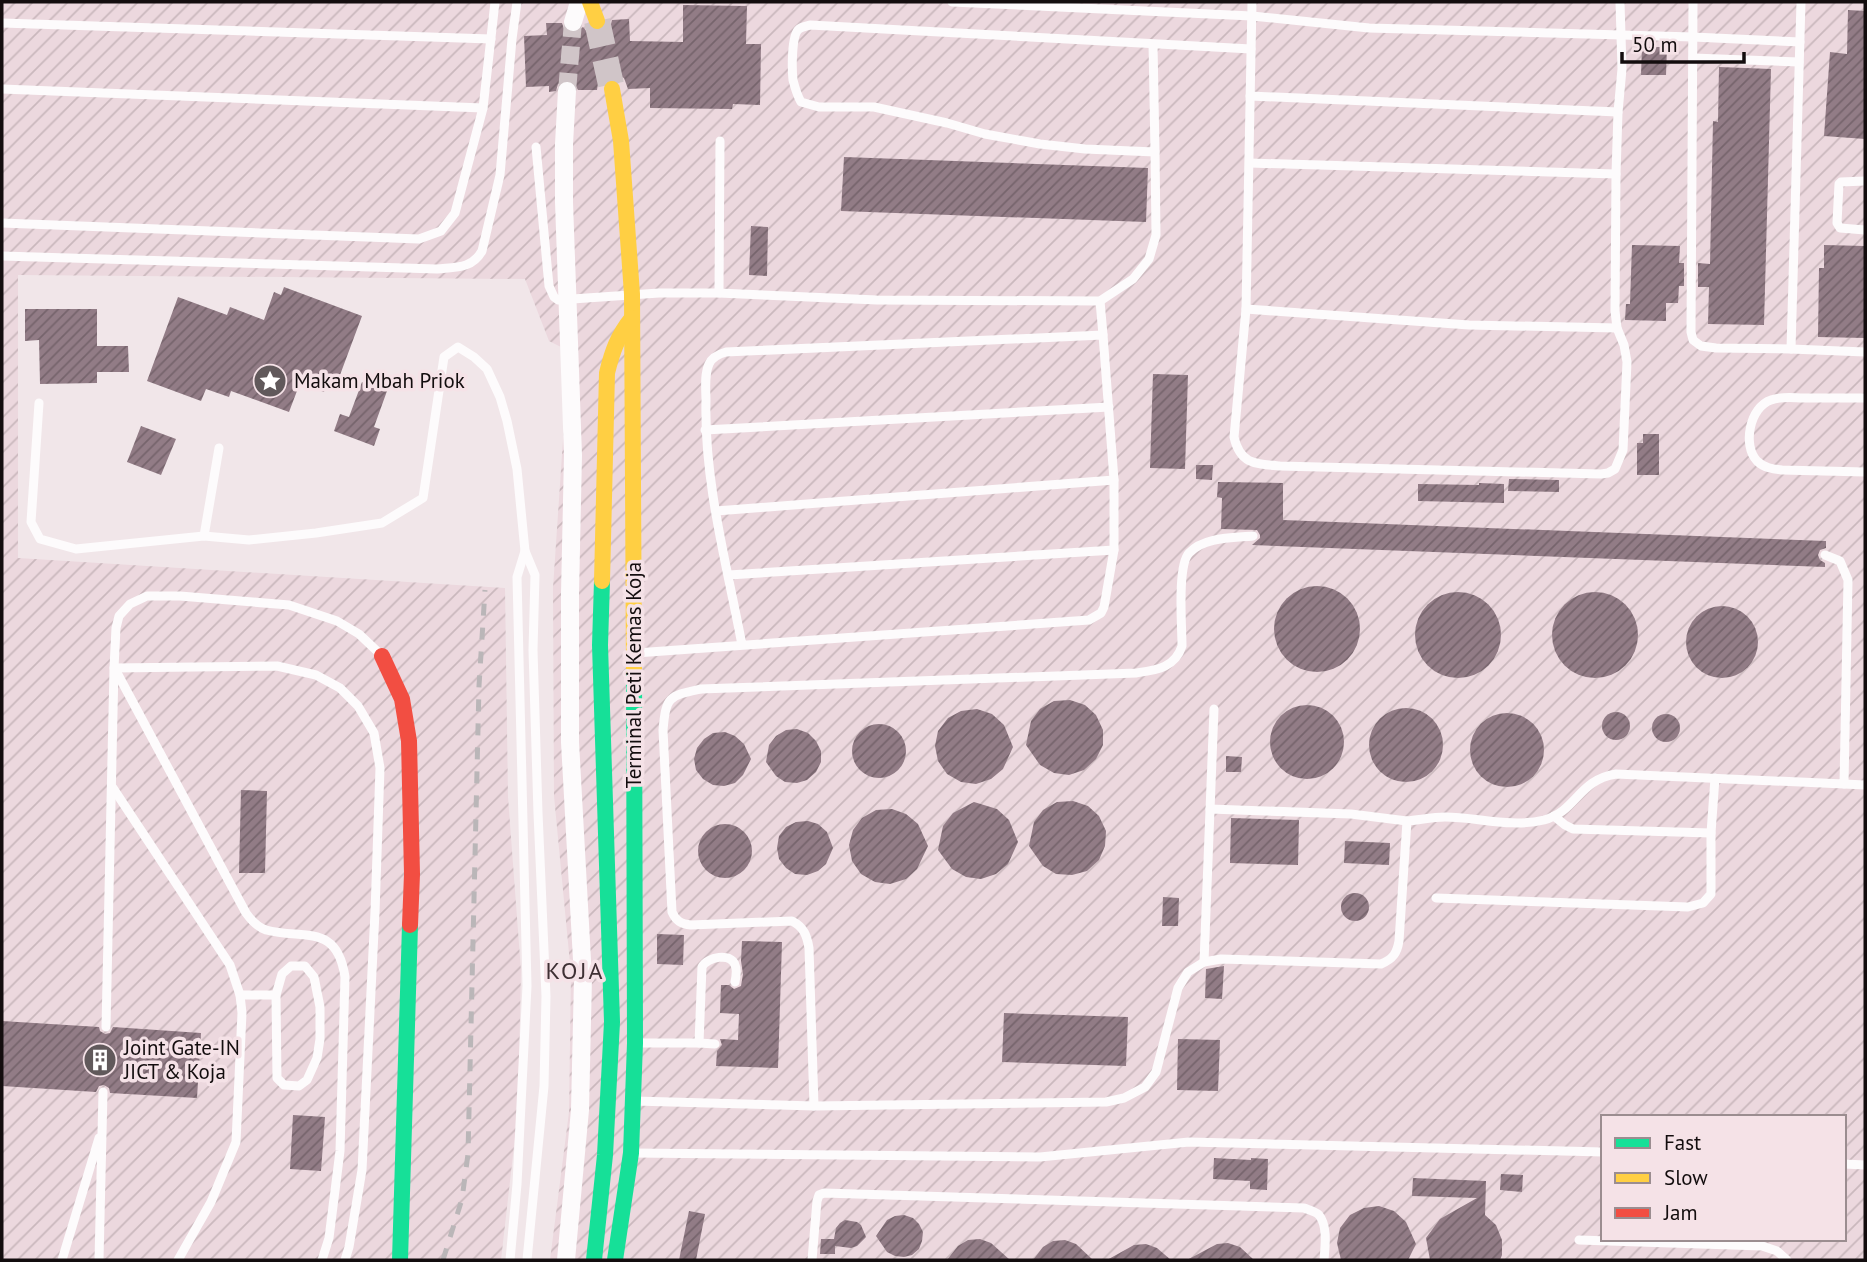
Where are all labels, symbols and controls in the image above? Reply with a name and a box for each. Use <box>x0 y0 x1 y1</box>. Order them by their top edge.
scale bar <box>1622 21 1744 65</box>
text: 50 m <box>1632 31 1678 58</box>
place icon: Makam Mbah Priok <box>251 362 289 400</box>
place label: Makam Mbah Priok <box>294 367 465 394</box>
street label: Terminal Peti Kemas Koja <box>620 562 647 788</box>
district label: KOJA <box>546 955 604 986</box>
place label: Joint Gate-IN JICT & Koja <box>123 1034 240 1085</box>
building icon: Joint Gate-IN JICT & Koja <box>81 1041 119 1079</box>
legend <box>1601 1115 1846 1241</box>
text: Fast <box>1664 1129 1701 1156</box>
text: Slow <box>1664 1164 1708 1191</box>
text: Jam <box>1663 1199 1698 1226</box>

